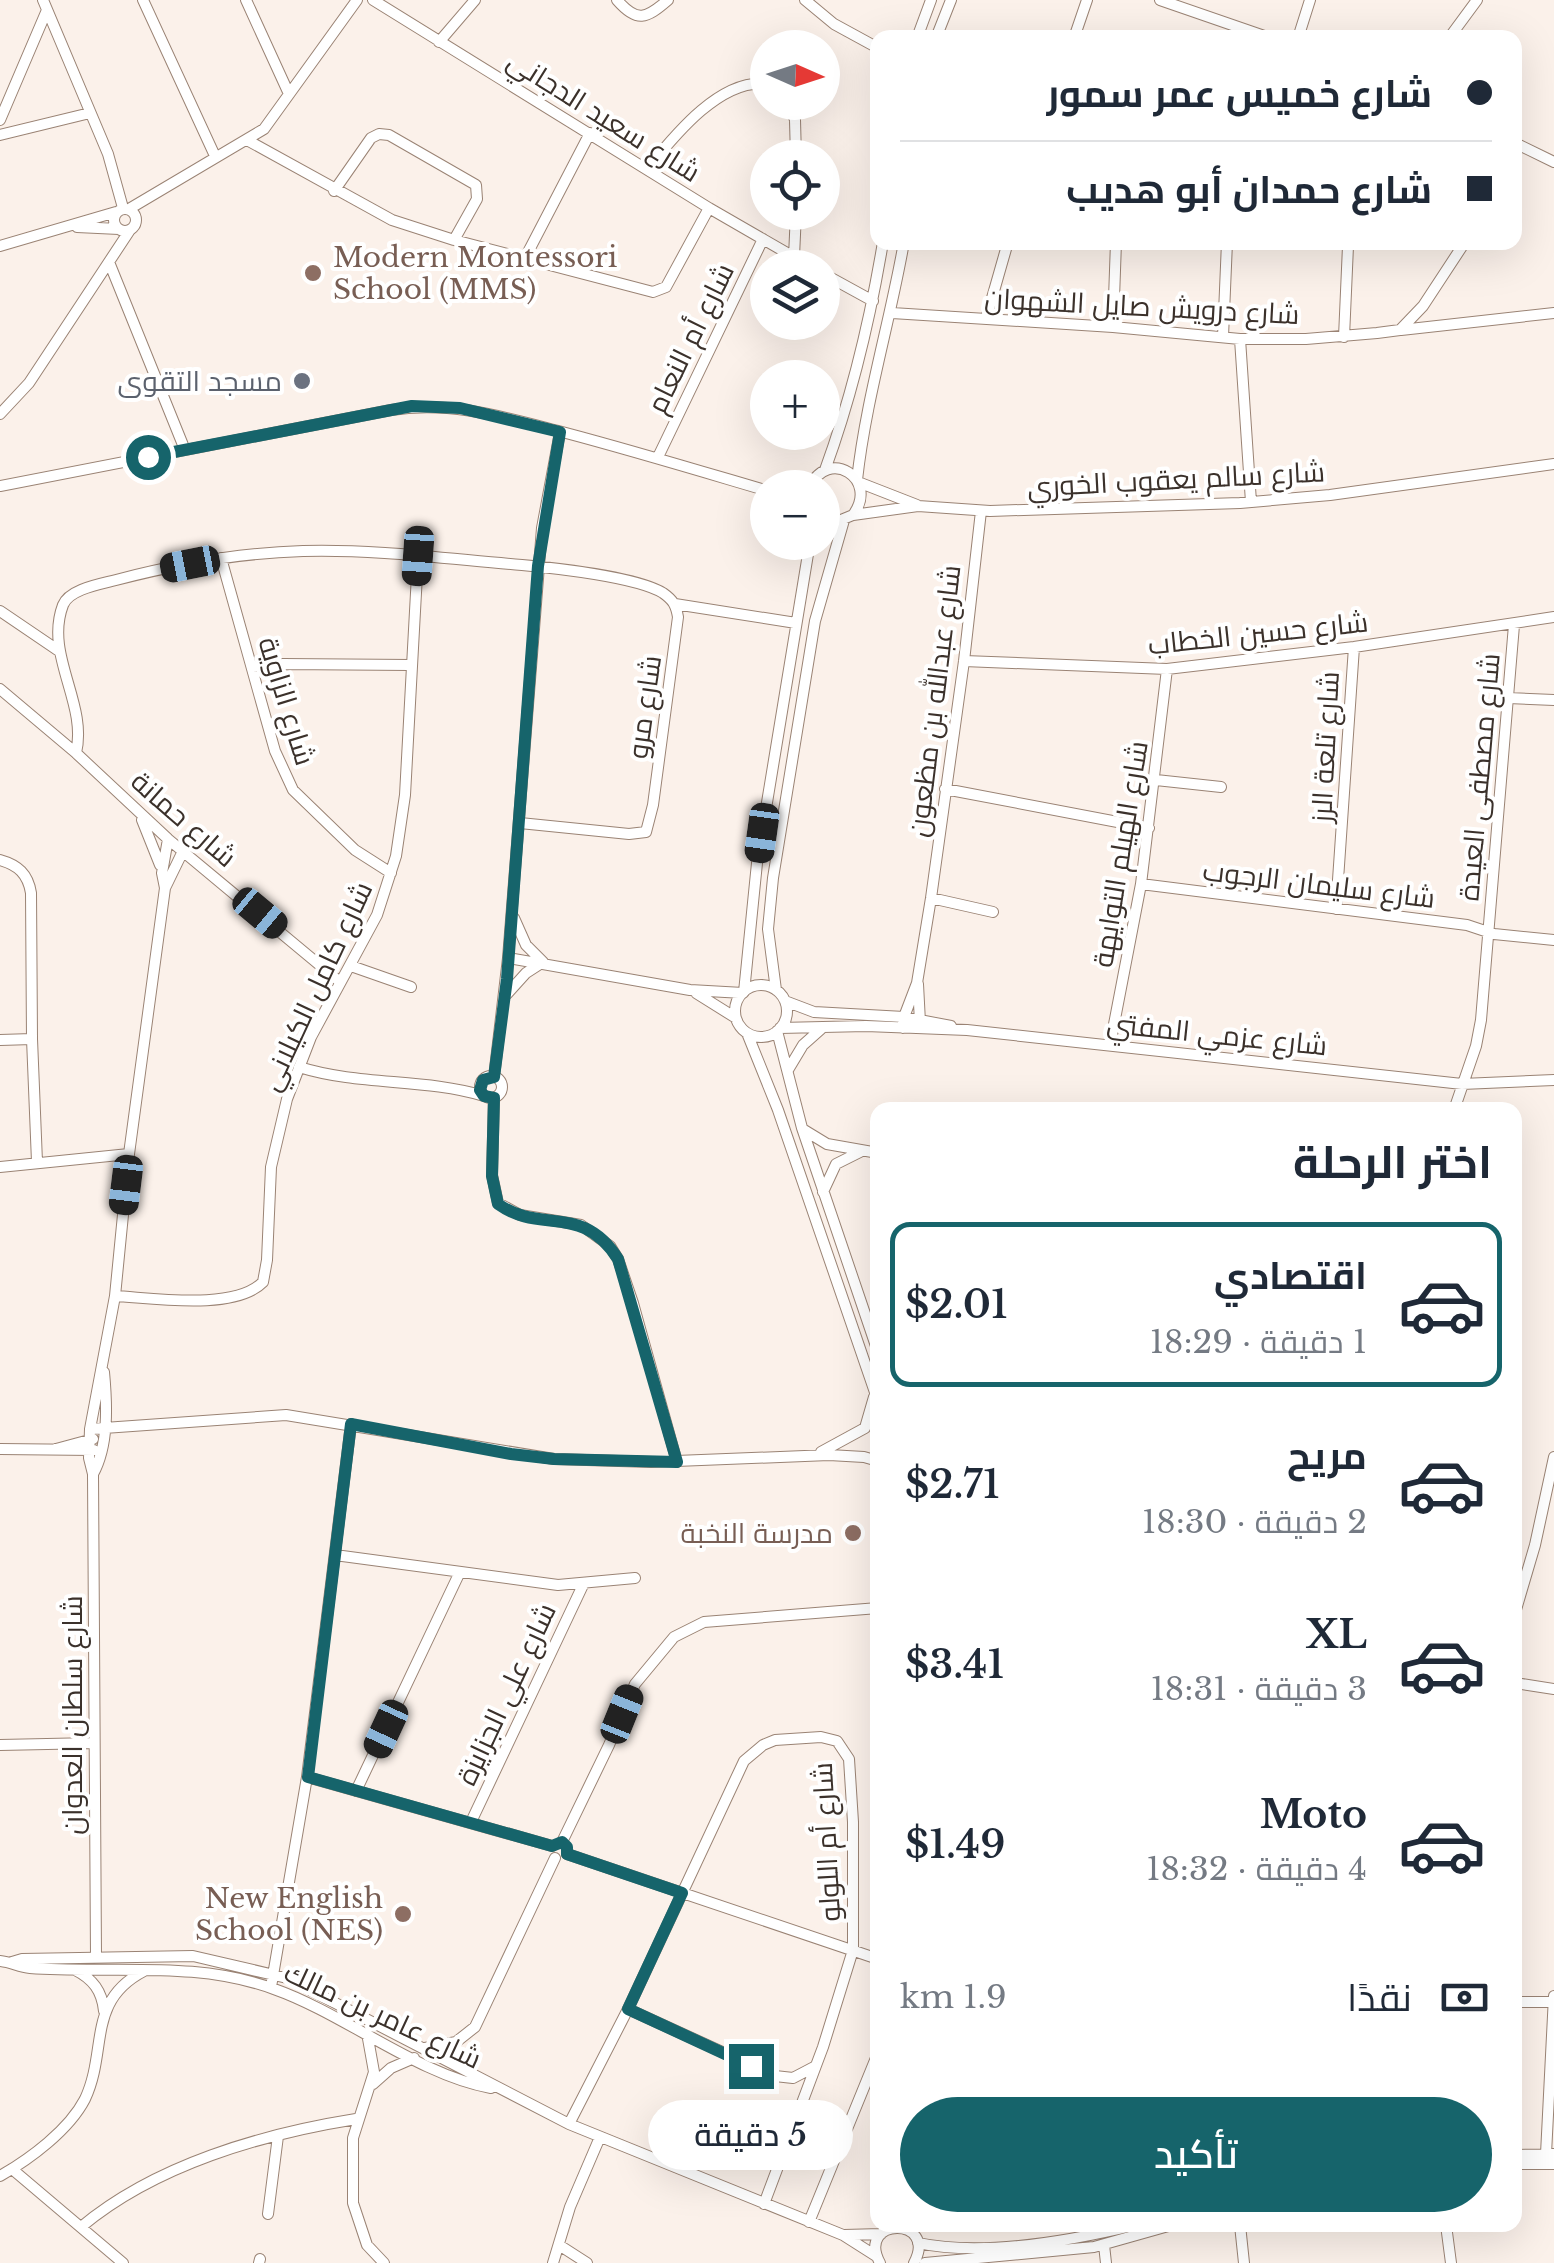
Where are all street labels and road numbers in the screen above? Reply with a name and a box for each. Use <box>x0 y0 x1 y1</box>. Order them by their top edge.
street label: شارع سعيد الدجاني <box>499 43 707 193</box>
street label: شارع أم النعام <box>639 258 744 420</box>
street label: شارع درويش صايل الشهوان <box>984 281 1300 333</box>
street label: شارع سالم يعقوب الخوري <box>1026 454 1326 509</box>
street label: شارع عبدالله بن مظعون <box>899 563 970 839</box>
street label: شارع حسين الخطاب <box>1146 605 1370 663</box>
street label: شارع الزاوية <box>249 633 323 770</box>
street label: شارع مصطفى العيدة <box>1451 652 1509 902</box>
street label: شارع مرو <box>620 653 670 761</box>
street label: شارع تلعة الرز <box>1304 671 1348 826</box>
street label: شارع الهيلم التوايهة <box>1085 738 1158 970</box>
street label: شارع حمانة <box>123 764 244 876</box>
street label: شارع سليمان الرجوب <box>1201 853 1437 917</box>
street label: شارع كامل الكيلاني <box>253 876 384 1098</box>
street label: شارع عزمي المفتي <box>1105 1006 1329 1067</box>
street label: شارع سلطان العدوان <box>55 1595 91 1835</box>
street label: شارع علي الجزايزة <box>449 1598 567 1792</box>
street label: شارع أم اللولو <box>805 1761 850 1922</box>
street label: شارع عامر بن مالك <box>278 1954 487 2077</box>

